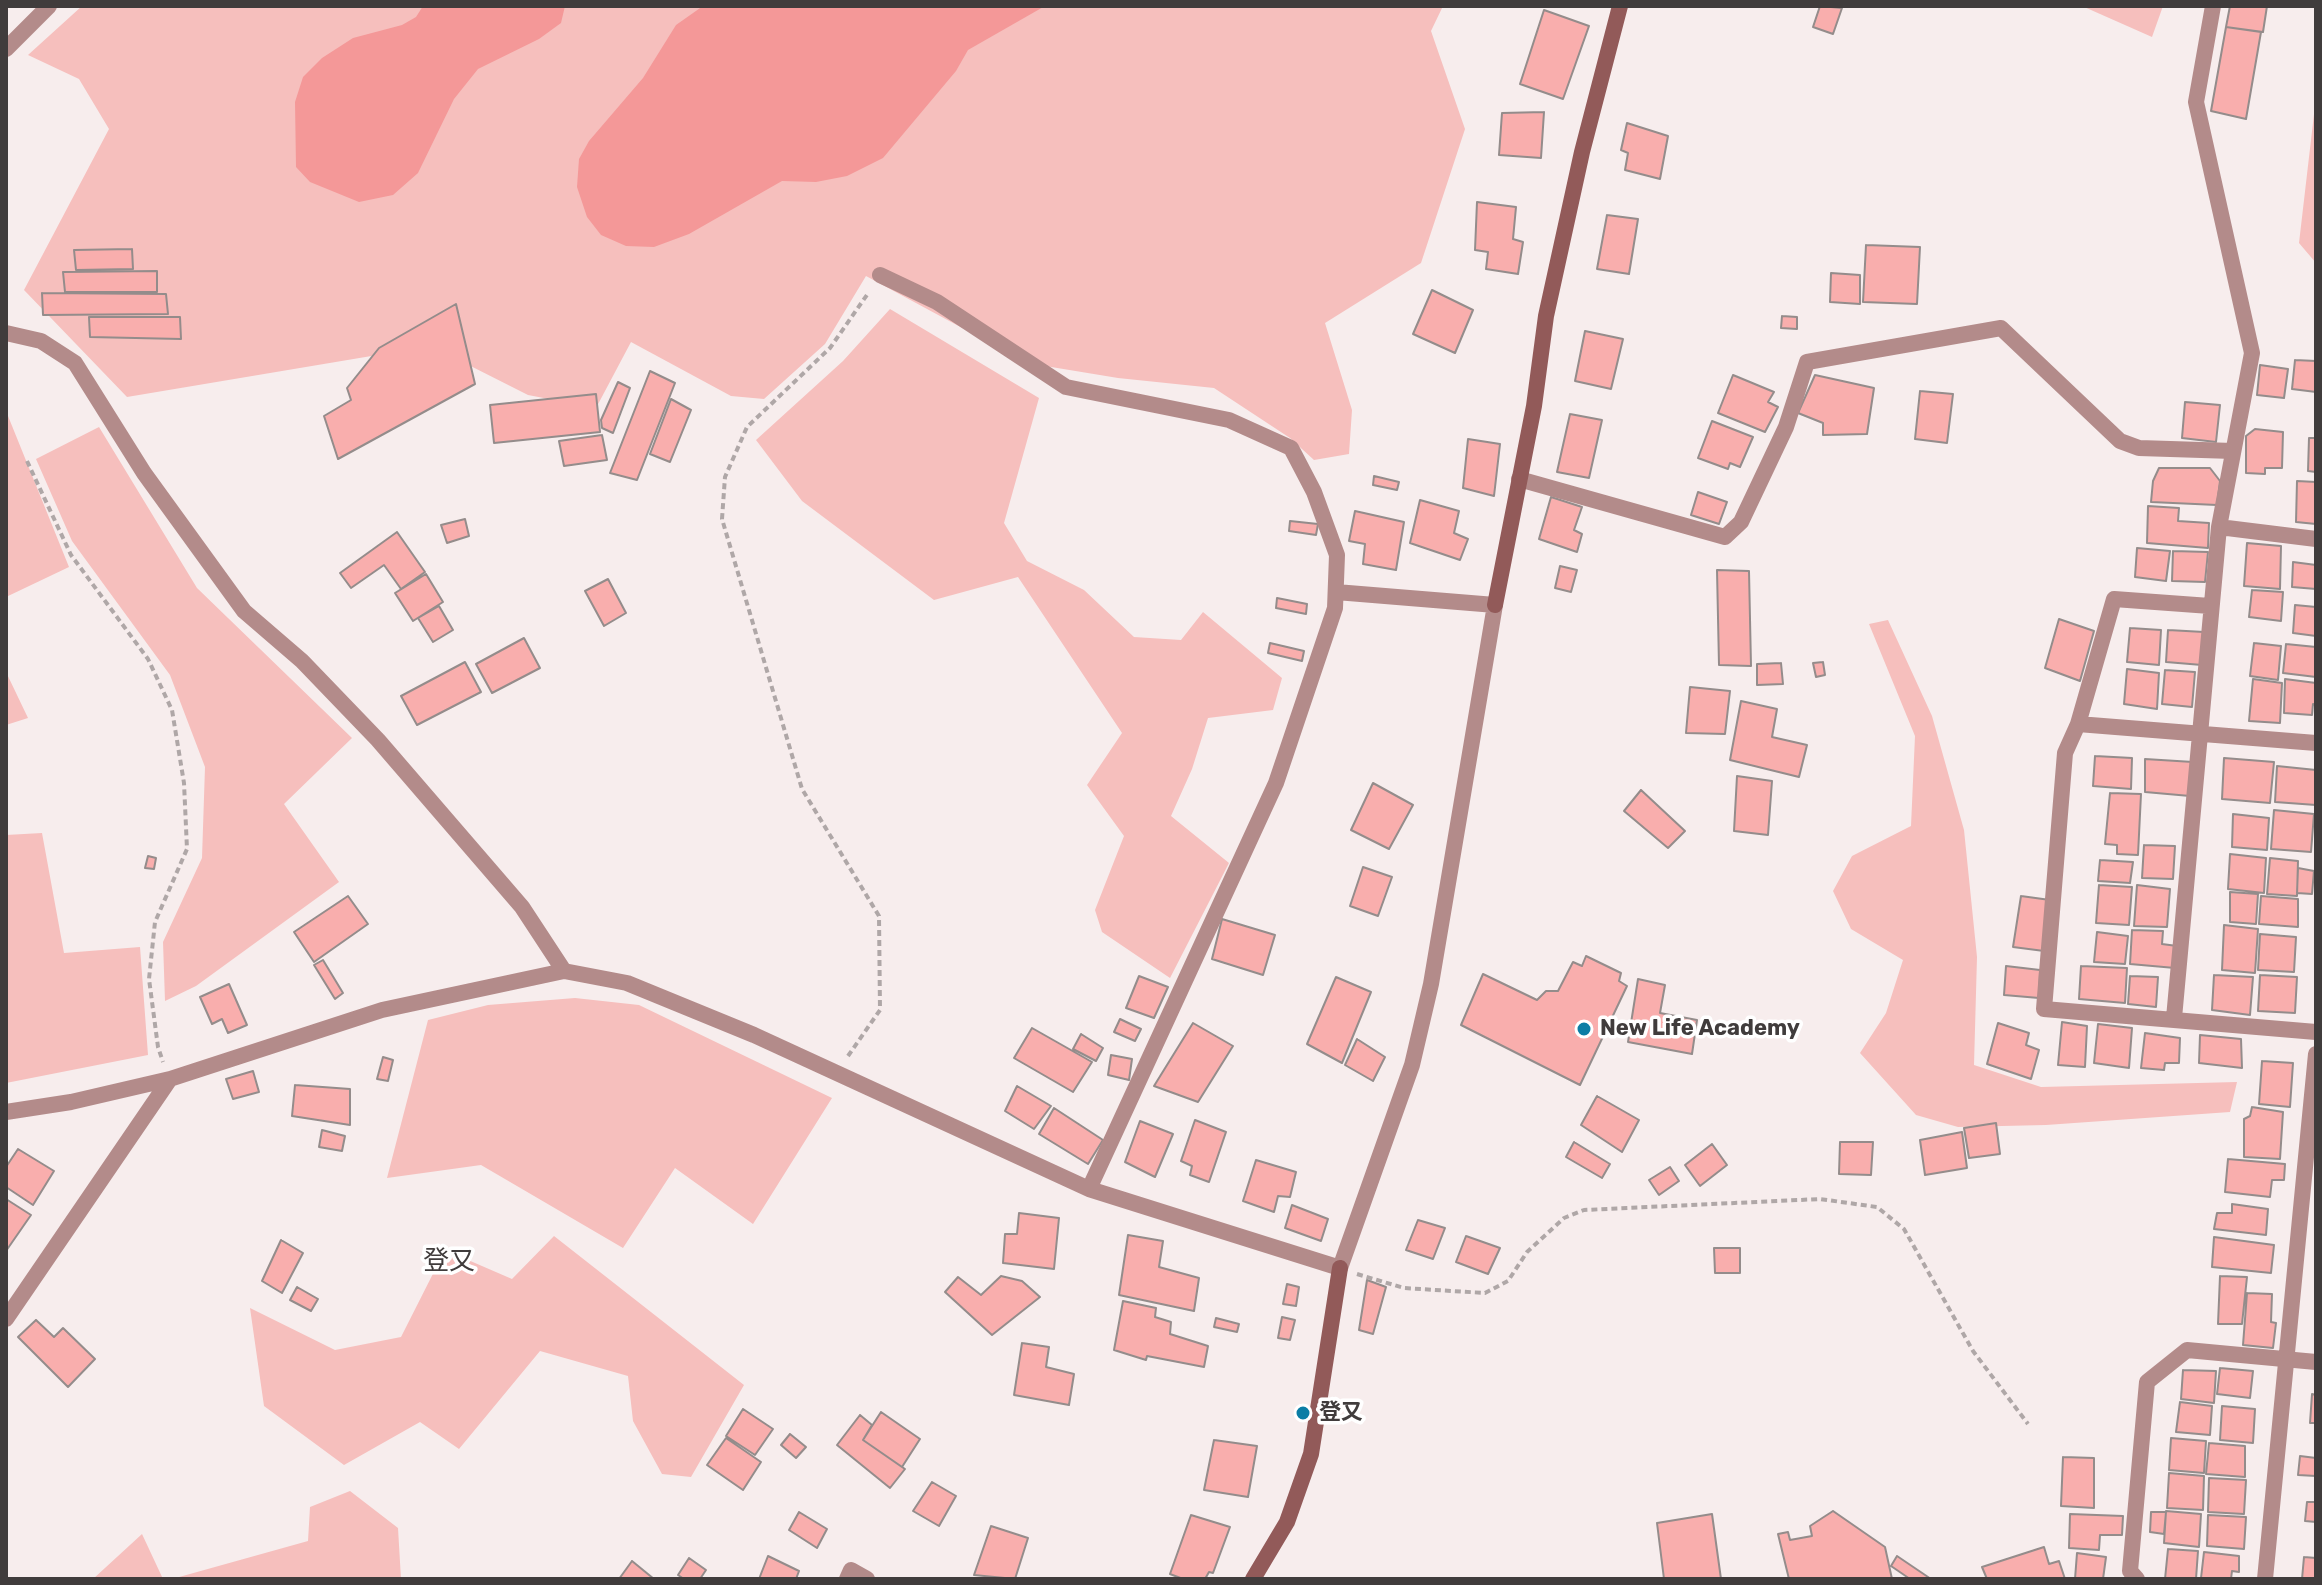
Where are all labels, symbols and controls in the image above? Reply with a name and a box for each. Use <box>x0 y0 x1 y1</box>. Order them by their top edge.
place label: New Life Academy <box>1600 1016 1800 1042</box>
marker: New Life Academy <box>1575 1020 1593 1038</box>
district label: 登又 <box>423 1245 475 1277</box>
place label: 登又 <box>1319 1400 1363 1426</box>
marker: 登又 <box>1294 1404 1312 1422</box>

